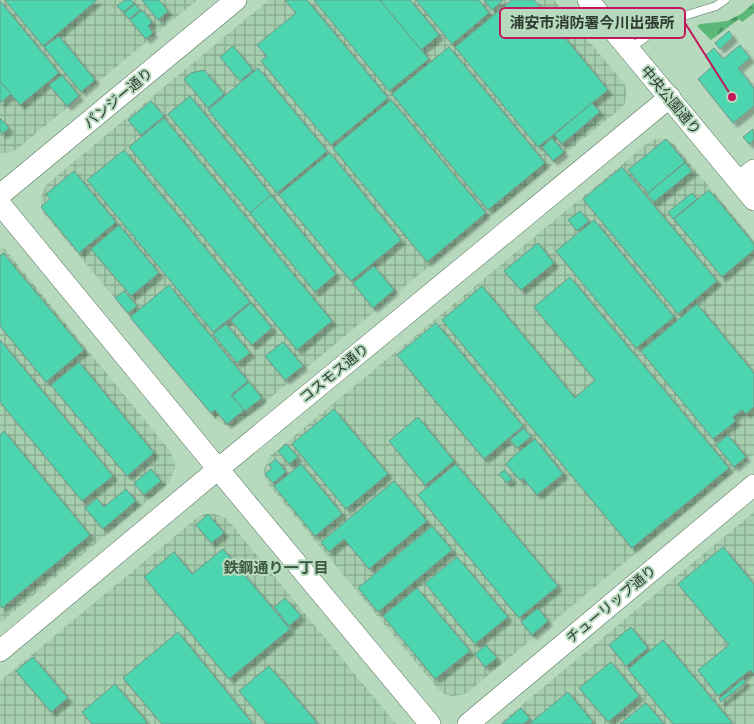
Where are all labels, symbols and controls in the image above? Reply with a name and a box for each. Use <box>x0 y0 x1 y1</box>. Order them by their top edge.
callout: 浦安市消防署今川出張所 <box>500 8 685 38</box>
text: 浦安市消防署今川出張所 <box>509 12 675 33</box>
street label: 中央公園通り <box>637 62 705 138</box>
street label: パンジー通り <box>80 64 156 132</box>
street label: コスモス通り <box>296 340 372 406</box>
district label: 鉄鋼通り一丁目 <box>223 557 329 578</box>
street label: チューリップ通り <box>562 561 660 647</box>

